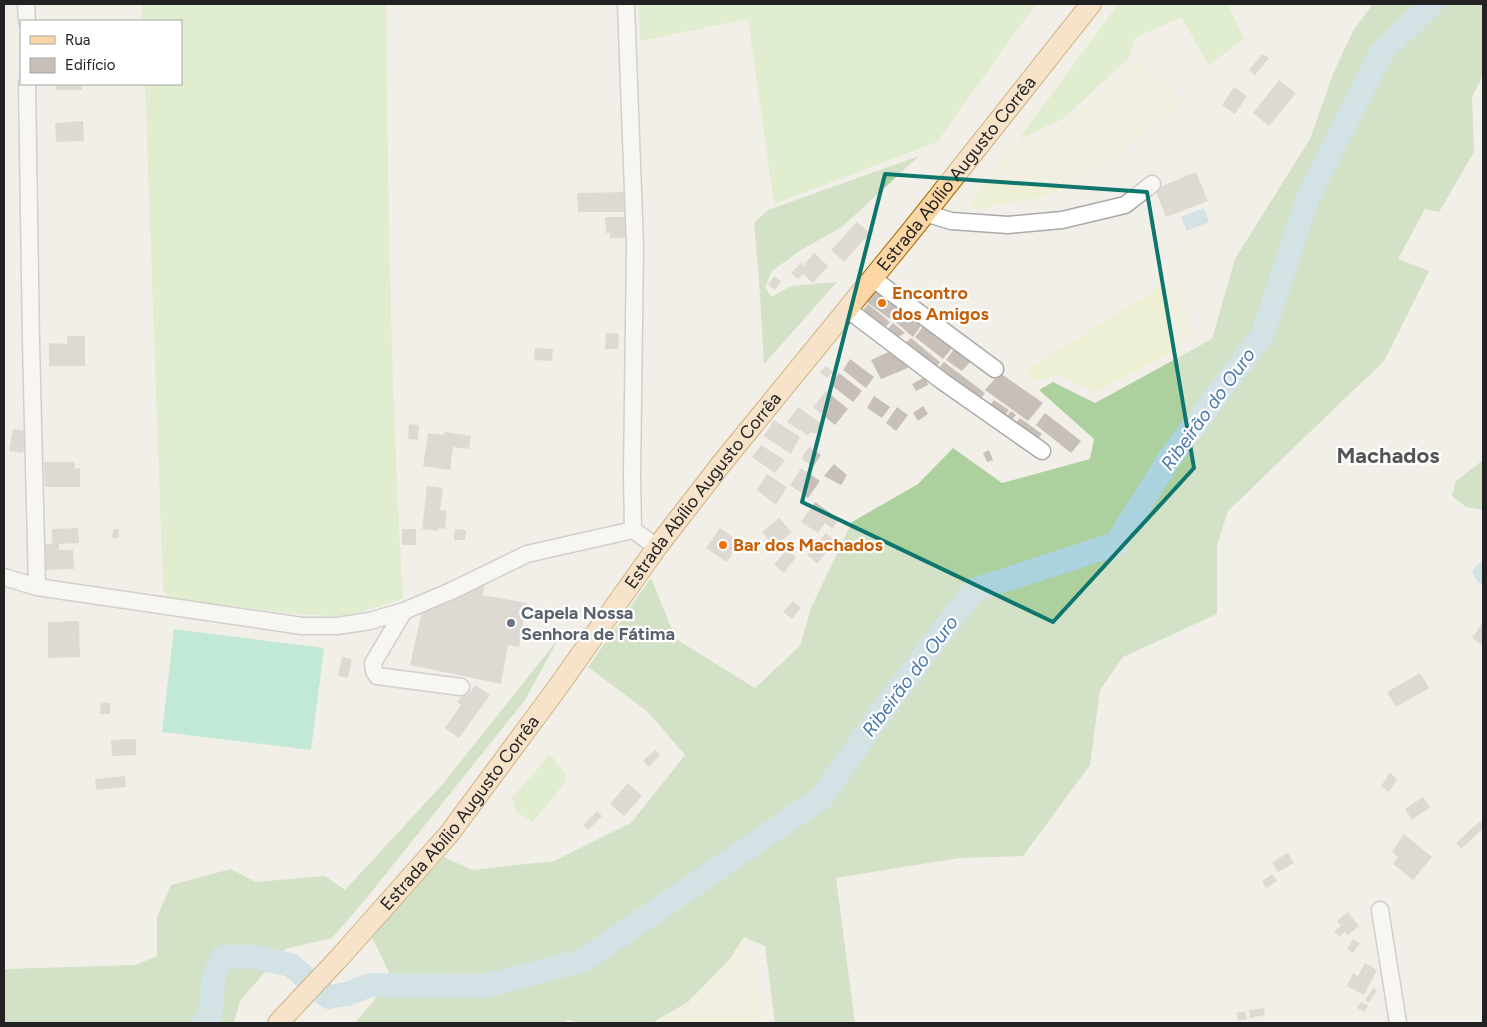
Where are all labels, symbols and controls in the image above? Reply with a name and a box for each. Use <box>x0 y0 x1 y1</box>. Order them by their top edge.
legend <box>20 20 182 85</box>
text: Rua <box>65 31 90 49</box>
text: Edifício <box>65 56 116 74</box>
street label: Estrada Abílio Augusto Corrêa <box>872 72 1041 275</box>
place label: Encontro dos Amigos <box>892 282 989 325</box>
marker: Encontro dos Amigos <box>876 297 888 309</box>
water label: Ribeirão do Ouro <box>1156 343 1260 475</box>
street label: Estrada Abílio Augusto Corrêa <box>620 388 786 593</box>
district label: Machados <box>1337 442 1439 469</box>
place label: Bar dos Machados <box>733 534 883 556</box>
marker: Bar dos Machados <box>717 539 729 551</box>
place label: Capela Nossa Senhora de Fátima <box>521 602 675 645</box>
water label: Ribeirão do Ouro <box>857 611 963 741</box>
marker: Capela Nossa Senhora de Fátima <box>505 617 517 629</box>
street label: Estrada Abílio Augusto Corrêa <box>376 711 544 915</box>

